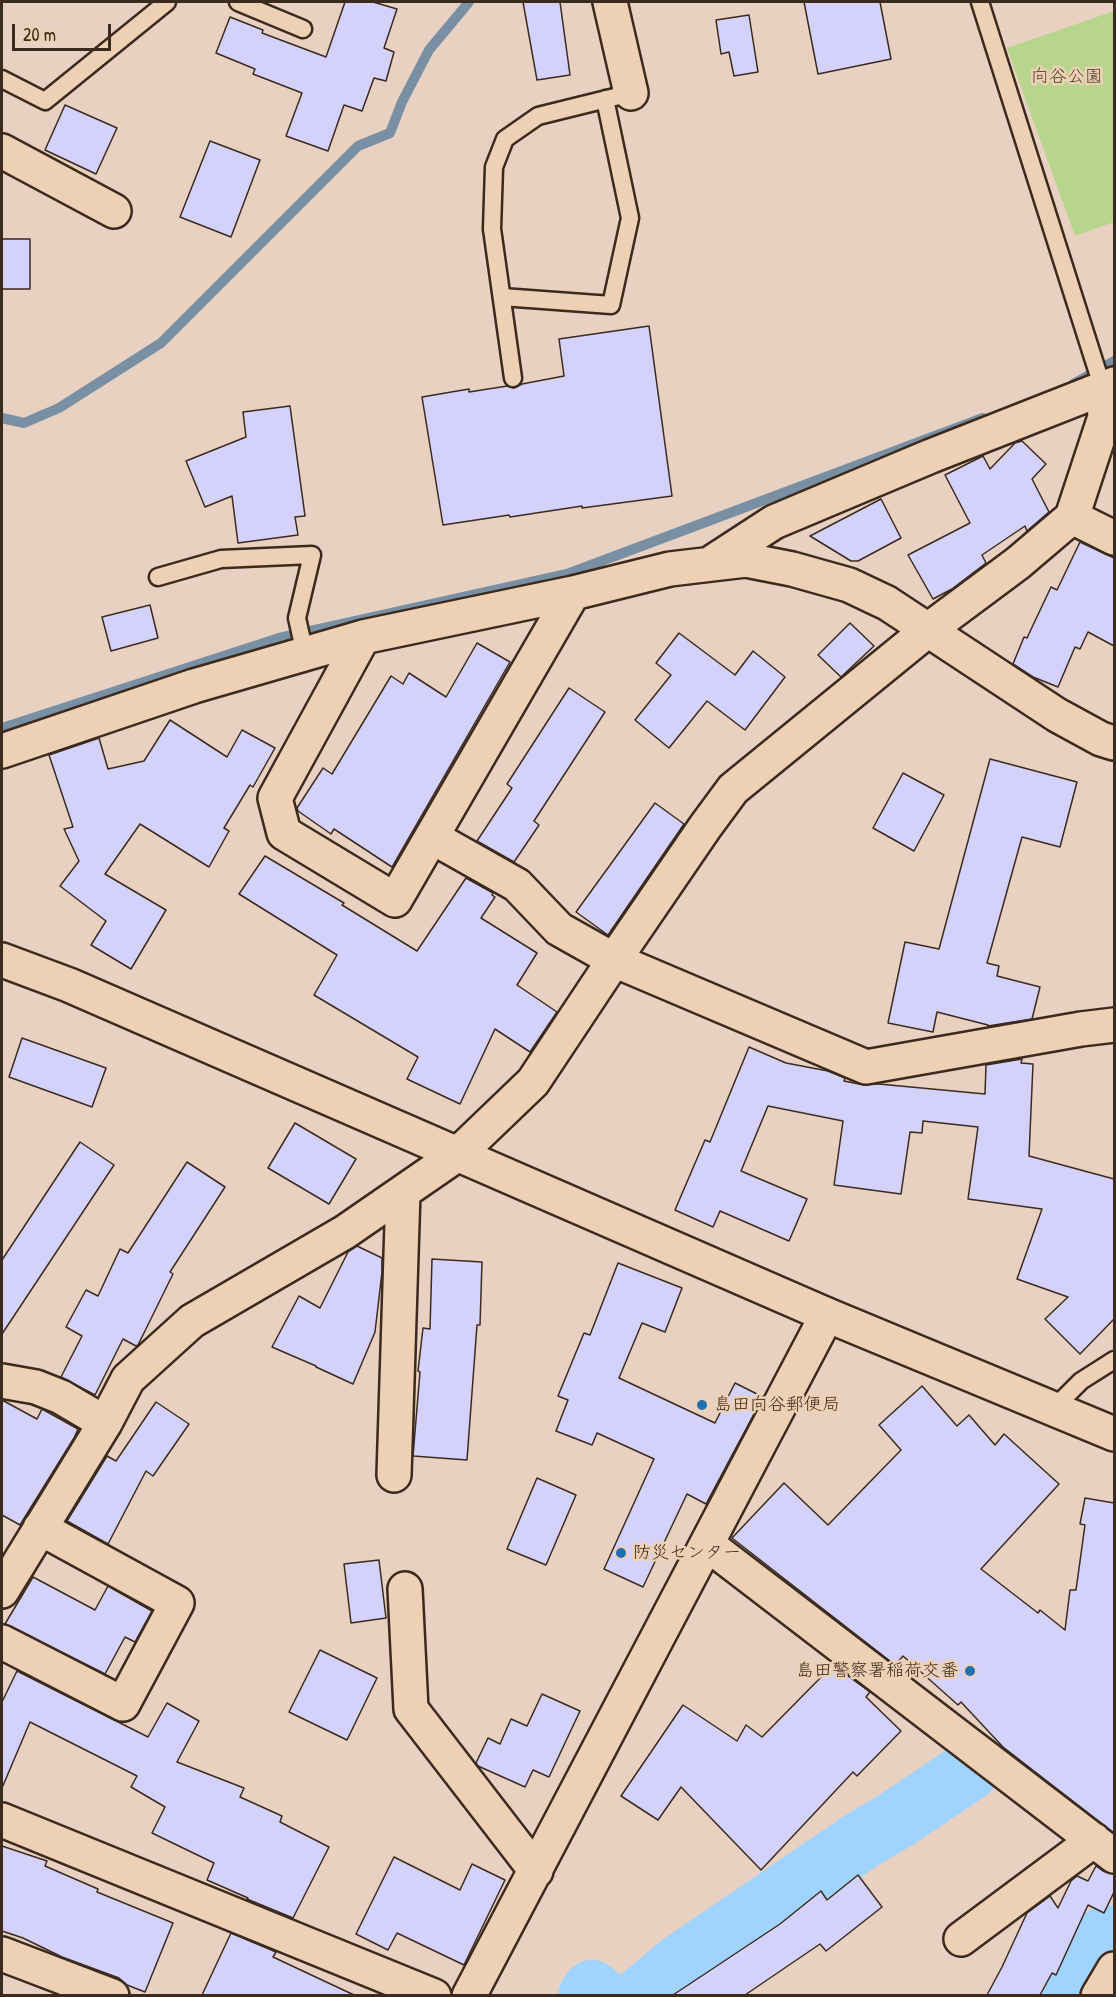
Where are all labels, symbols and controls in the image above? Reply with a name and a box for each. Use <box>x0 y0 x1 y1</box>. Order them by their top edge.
scale bar <box>15 12 114 50</box>
text: 20 m <box>23 22 56 47</box>
park label: 向谷公園 <box>1031 66 1103 88</box>
place label: 島田向谷郵便局 <box>714 1394 840 1416</box>
marker: 島田向谷郵便局 <box>695 1398 709 1412</box>
place label: 防災センター <box>633 1542 741 1564</box>
marker: 防災センター <box>614 1546 628 1560</box>
place label: 島田警察署稲荷交番 <box>796 1660 958 1682</box>
marker: 島田警察署稲荷交番 <box>963 1664 977 1678</box>

